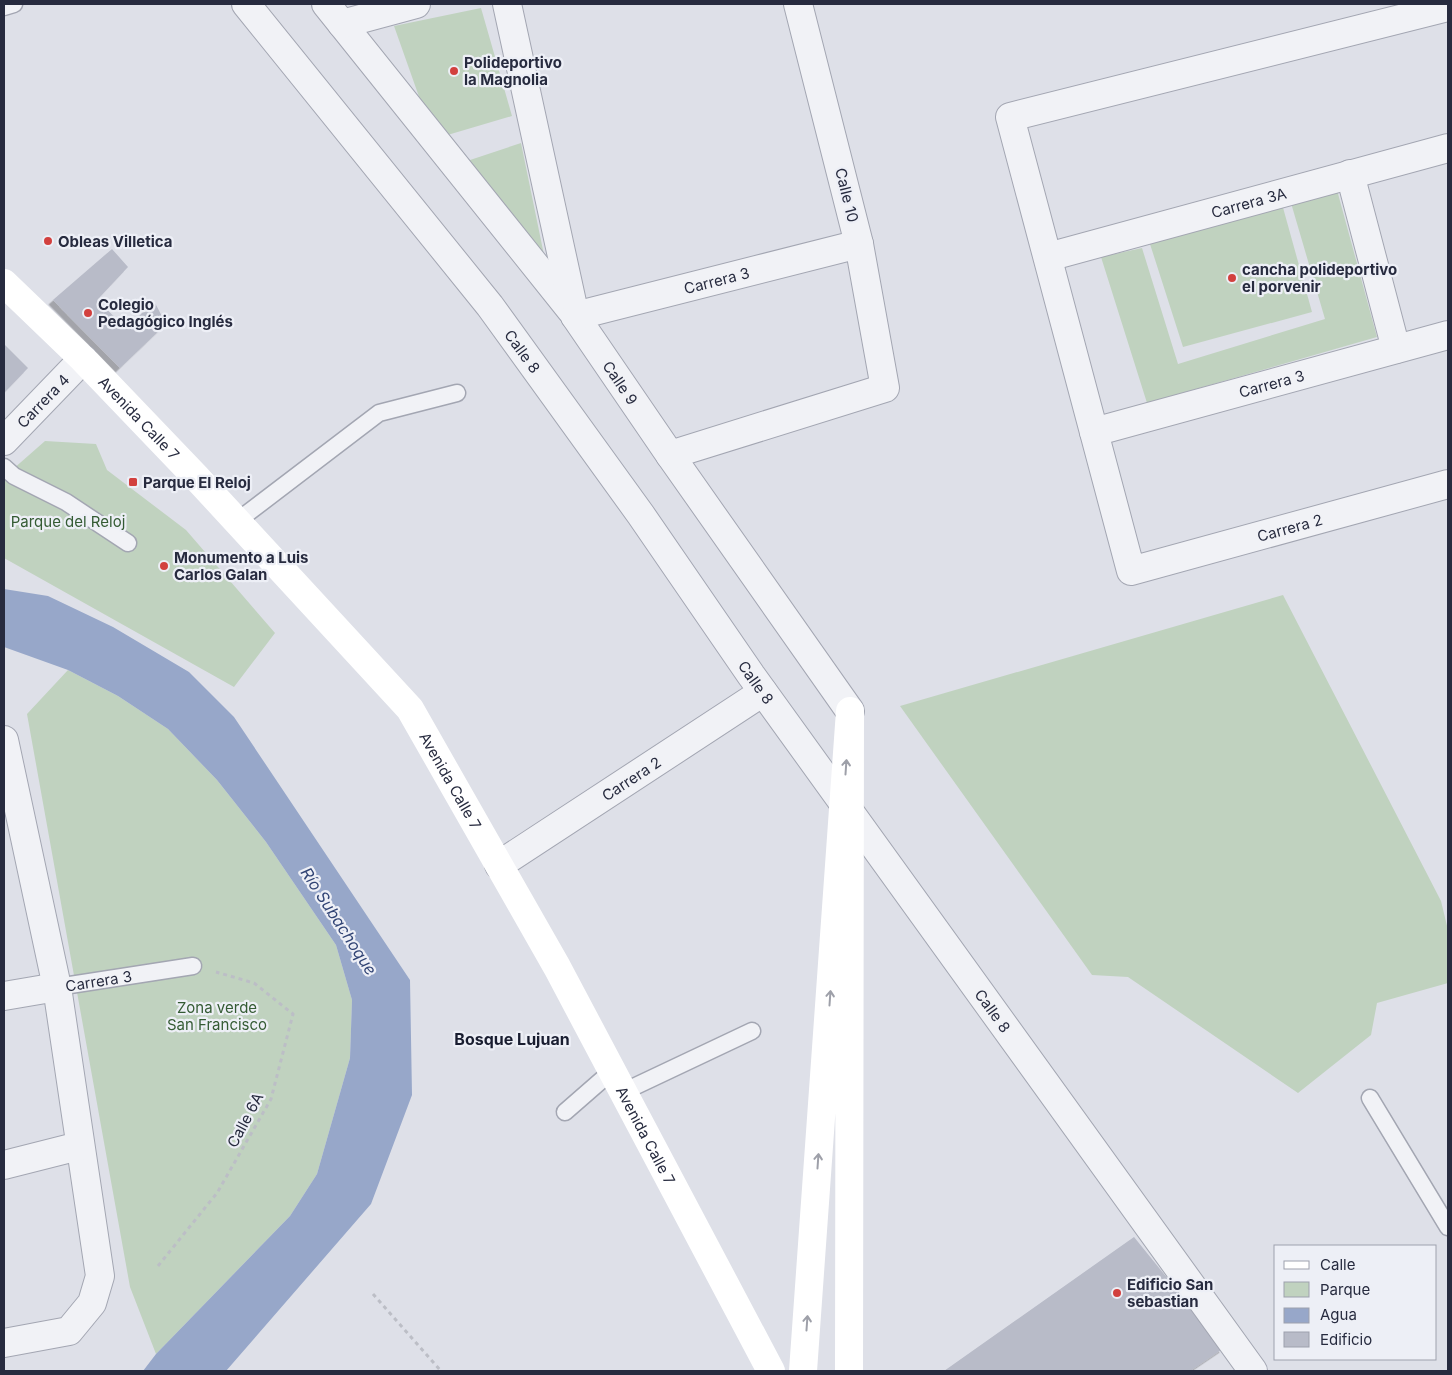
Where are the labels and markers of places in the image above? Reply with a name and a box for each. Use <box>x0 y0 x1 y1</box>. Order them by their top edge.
place label: Polideportivo la Magnolia <box>464 53 562 89</box>
marker: Polideportivo la Magnolia <box>448 65 460 77</box>
place label: Obleas Villetica <box>58 232 172 251</box>
marker: Obleas Villetica <box>42 235 54 247</box>
place label: cancha polideportivo el porvenir <box>1242 260 1397 296</box>
marker: cancha polideportivo el porvenir <box>1226 272 1238 284</box>
place label: Colegio Pedagógico Inglés <box>98 295 233 331</box>
marker: Colegio Pedagógico Inglés <box>82 307 94 319</box>
place label: Parque El Reloj <box>143 473 251 492</box>
marker: Parque El Reloj <box>127 476 139 488</box>
place label: Monumento a Luis Carlos Galan <box>174 548 308 584</box>
marker: Monumento a Luis Carlos Galan <box>158 560 170 572</box>
place label: Edificio San sebastian <box>1127 1275 1213 1311</box>
marker: Edificio San sebastian <box>1111 1287 1123 1299</box>

